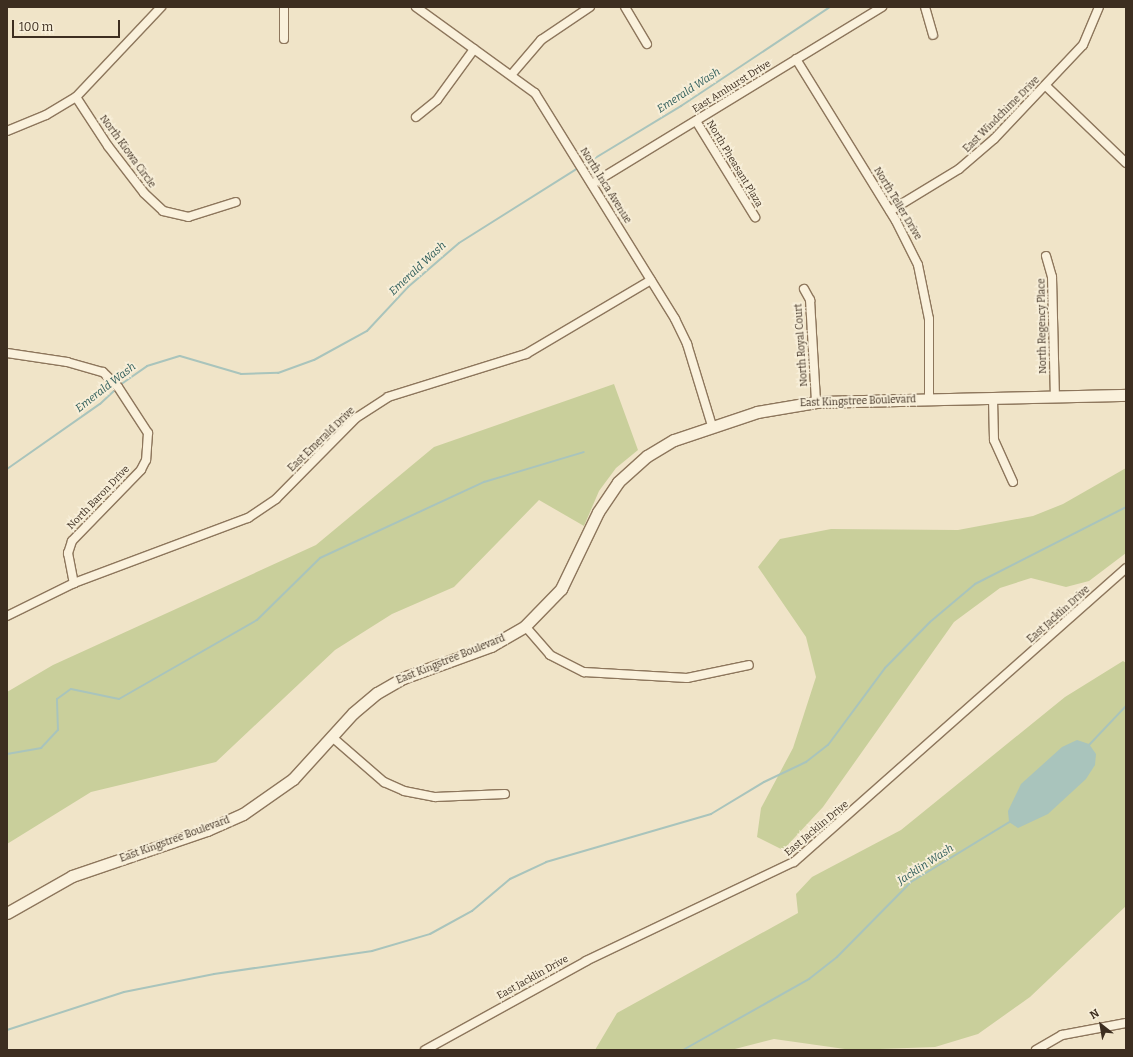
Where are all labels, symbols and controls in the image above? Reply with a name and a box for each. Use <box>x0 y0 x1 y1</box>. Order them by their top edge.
scale bar <box>14 12 122 38</box>
text: 100 m <box>19 20 53 34</box>
street label: East Amhurst Drive <box>691 58 773 116</box>
water label: Emerald Wash <box>655 66 723 116</box>
street label: East Windchime Drive <box>961 74 1043 156</box>
street label: North Kiowa Circle <box>97 113 157 191</box>
street label: North Pheasant Plaza <box>703 118 765 210</box>
street label: North Inca Avenue <box>577 146 633 226</box>
street label: North Teller Drive <box>871 165 923 243</box>
water label: Emerald Wash <box>387 239 449 299</box>
street label: North Regency Place <box>1036 278 1050 374</box>
street label: North Royal Court <box>793 303 811 387</box>
water label: Emerald Wash <box>73 360 139 416</box>
street label: East Kingstree Boulevard <box>800 394 916 410</box>
street label: East Emerald Drive <box>286 405 358 475</box>
street label: North Baron Drive <box>65 464 133 532</box>
street label: East Jacklin Drive <box>1025 584 1093 646</box>
street label: East Kingstree Boulevard <box>395 633 507 687</box>
street label: East Jacklin Drive <box>783 799 851 859</box>
street label: East Kingstree Boulevard <box>118 814 232 866</box>
water label: Jacklin Wash <box>896 842 956 888</box>
street label: East Jacklin Drive <box>495 953 571 1003</box>
north arrow <box>1081 1005 1121 1045</box>
text: N <box>1088 1007 1102 1022</box>

